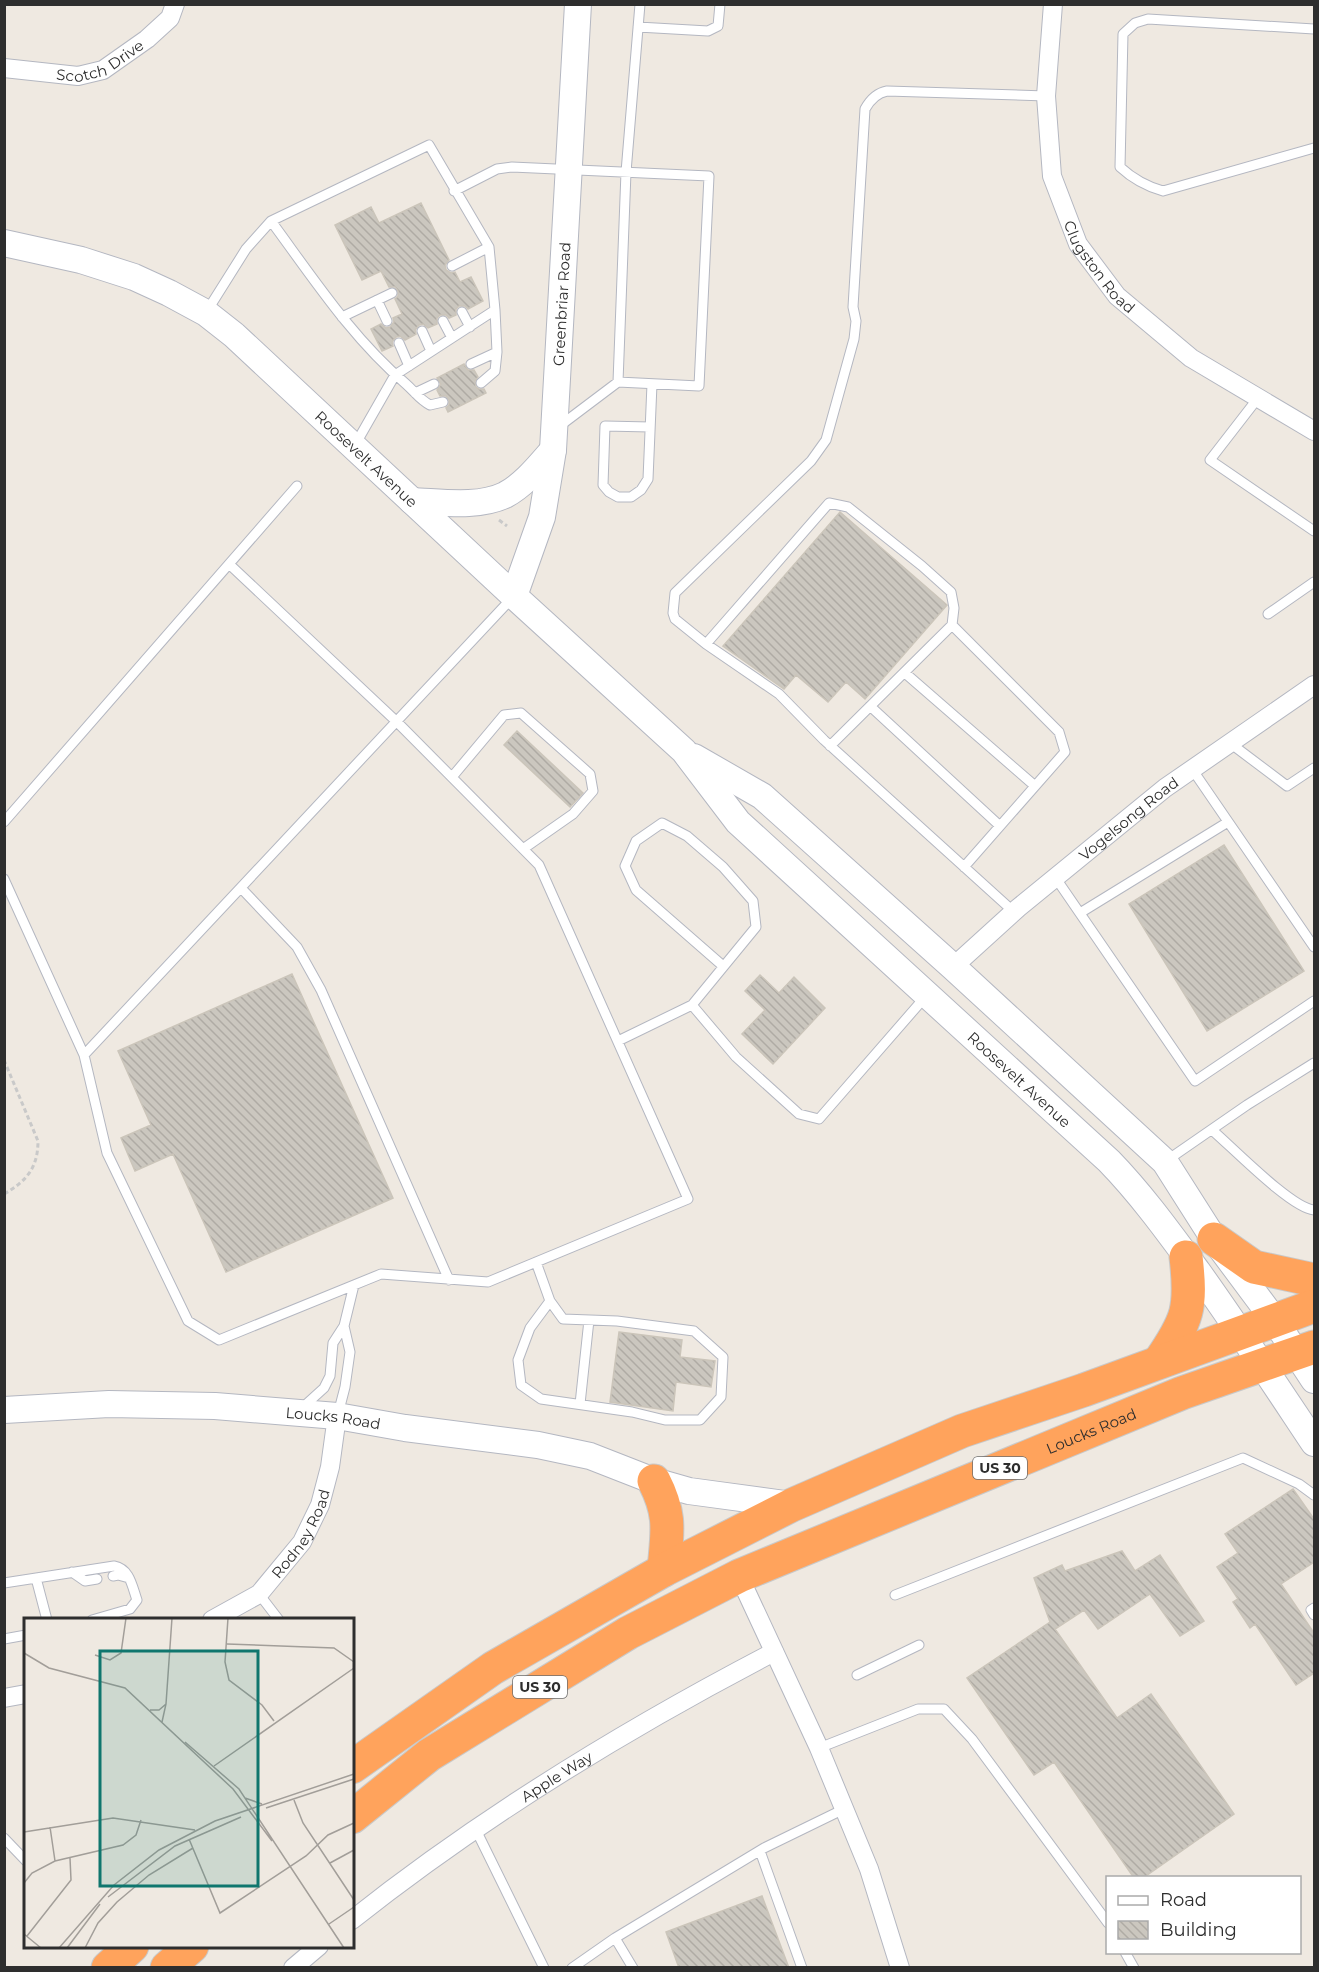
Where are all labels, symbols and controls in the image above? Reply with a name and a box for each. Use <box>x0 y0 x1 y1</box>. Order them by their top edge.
street label: Scotch Drive <box>55 35 147 86</box>
street label: Clugston Road <box>1060 217 1139 317</box>
street label: Greenbriar Road <box>548 242 574 366</box>
street label: Roosevelt Avenue <box>311 406 422 511</box>
street label: Vogelsong Road <box>1075 772 1182 864</box>
street label: Roosevelt Avenue <box>964 1027 1075 1131</box>
street label: Loucks Road <box>285 1402 382 1433</box>
street label: Loucks Road <box>1043 1403 1139 1458</box>
road number: US 30 <box>973 1457 1027 1479</box>
street label: Rodney Road <box>267 1487 333 1582</box>
inset map <box>24 1618 354 1948</box>
road number: US 30 <box>513 1676 567 1698</box>
street label: Apple Way <box>517 1746 596 1806</box>
legend <box>1106 1876 1301 1954</box>
text: Road <box>1160 1889 1207 1911</box>
text: Building <box>1160 1919 1237 1941</box>

